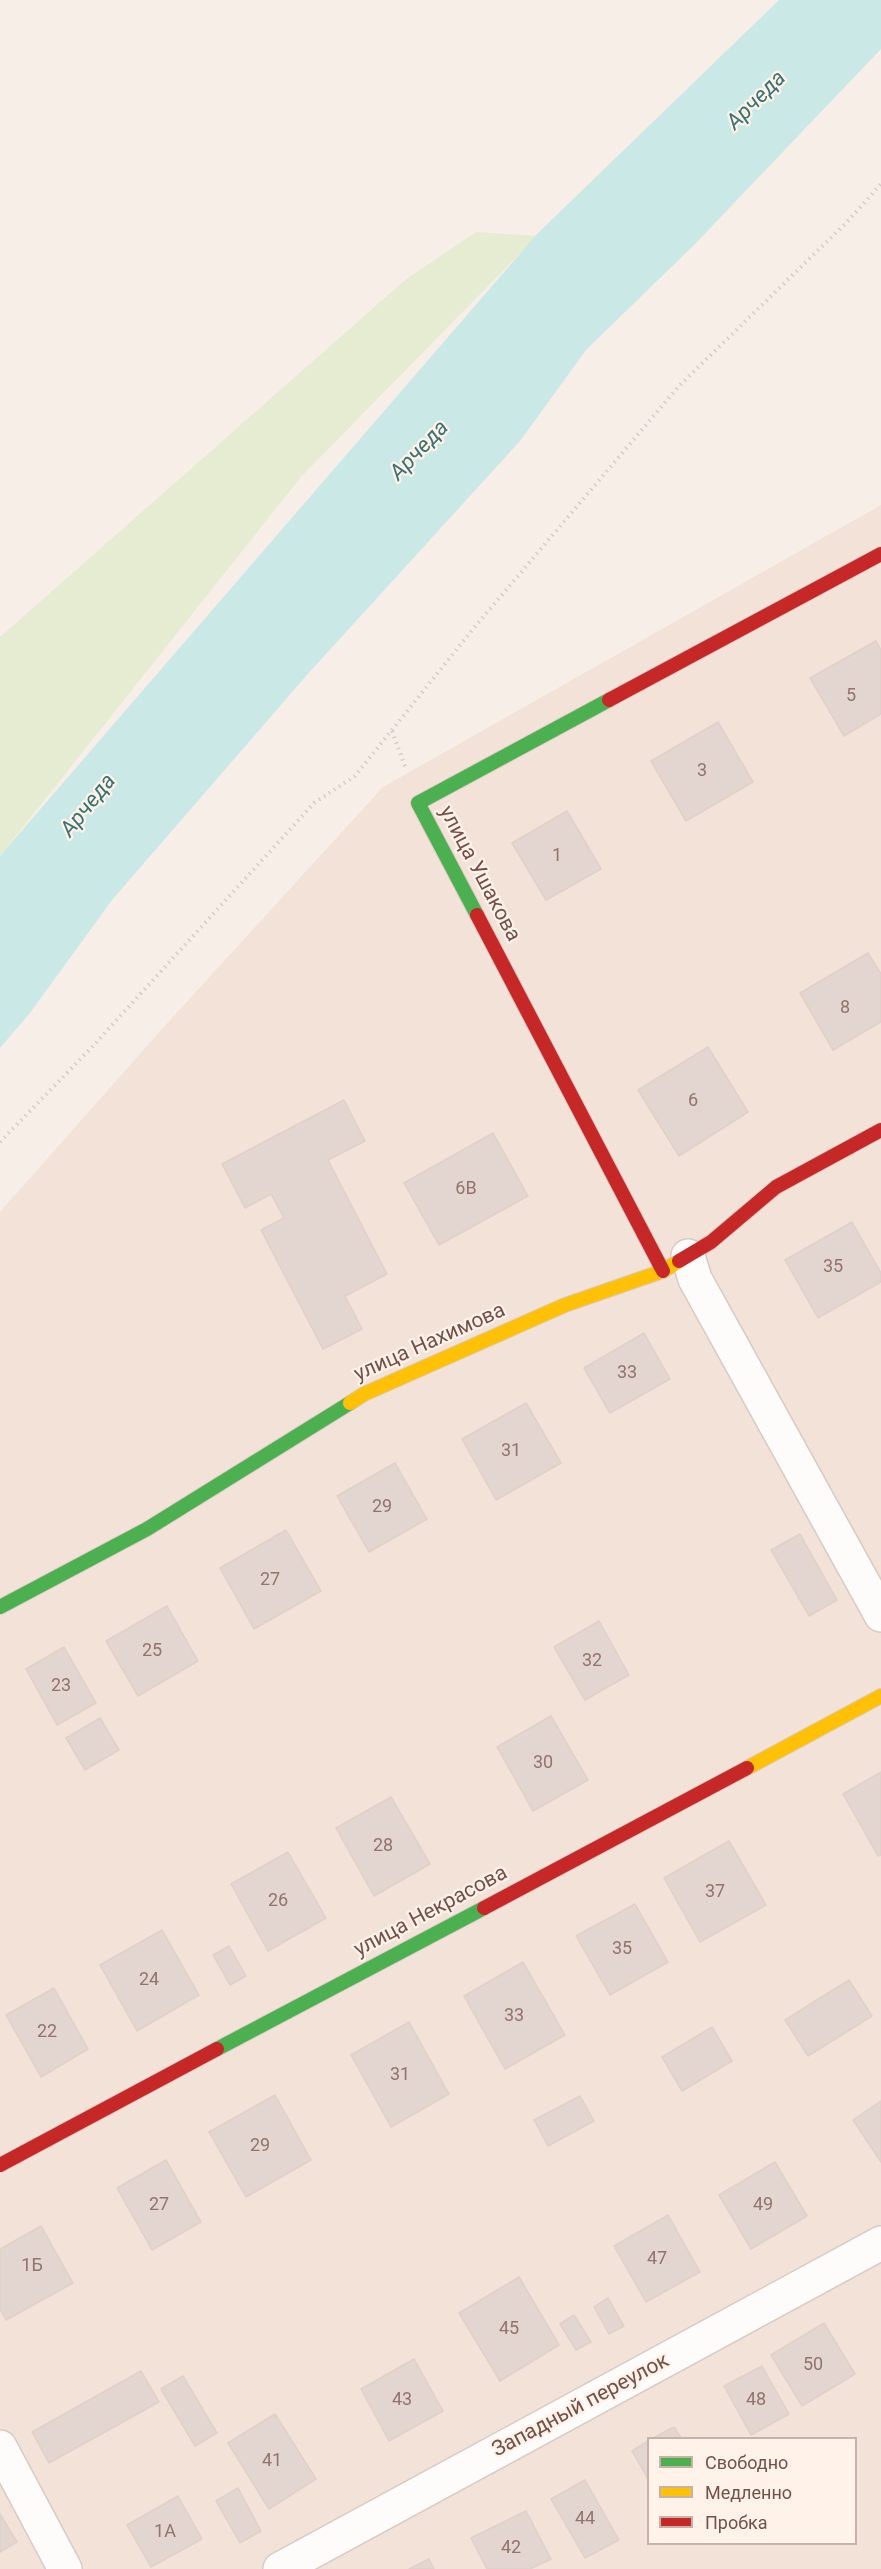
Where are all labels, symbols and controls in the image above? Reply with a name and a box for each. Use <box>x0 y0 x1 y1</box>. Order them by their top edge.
water label: Арчеда <box>722 66 792 136</box>
water label: Арчеда <box>385 415 455 487</box>
house number: 5 <box>846 685 856 707</box>
house number: 3 <box>697 760 707 782</box>
water label: Арчеда <box>56 769 122 843</box>
street label: улица Ушакова <box>433 802 525 946</box>
house number: 1 <box>552 845 562 867</box>
house number: 8 <box>840 997 850 1019</box>
house number: 6 <box>688 1090 698 1112</box>
house number: 6В <box>455 1178 477 1200</box>
house number: 35 <box>823 1256 843 1278</box>
street label: улица Нахимова <box>351 1298 509 1388</box>
house number: 33 <box>617 1362 637 1384</box>
house number: 31 <box>501 1440 521 1462</box>
house number: 29 <box>372 1496 392 1518</box>
house number: 27 <box>260 1569 280 1591</box>
house number: 25 <box>142 1640 162 1662</box>
house number: 32 <box>582 1650 602 1672</box>
house number: 23 <box>51 1675 71 1697</box>
house number: 30 <box>533 1752 553 1774</box>
house number: 28 <box>373 1835 393 1857</box>
street label: улица Некрасова <box>350 1861 512 1963</box>
house number: 37 <box>705 1881 725 1903</box>
house number: 26 <box>268 1890 288 1912</box>
house number: 35 <box>612 1938 632 1960</box>
house number: 24 <box>139 1969 159 1991</box>
house number: 33 <box>504 2005 524 2027</box>
house number: 22 <box>37 2021 57 2043</box>
house number: 31 <box>390 2064 410 2086</box>
house number: 29 <box>250 2135 270 2157</box>
house number: 27 <box>149 2194 169 2216</box>
house number: 49 <box>753 2194 773 2216</box>
house number: 47 <box>647 2248 667 2270</box>
house number: 1Б <box>21 2255 43 2277</box>
house number: 45 <box>499 2318 519 2340</box>
street label: Западный переулок <box>488 2349 674 2463</box>
house number: 50 <box>803 2354 823 2376</box>
house number: 43 <box>392 2389 412 2411</box>
house number: 48 <box>746 2389 766 2411</box>
legend <box>647 2437 857 2545</box>
house number: 41 <box>262 2450 282 2472</box>
text: Свободно <box>705 2452 788 2473</box>
text: Медленно <box>705 2482 792 2503</box>
house number: 44 <box>575 2508 595 2530</box>
text: Пробка <box>705 2512 768 2533</box>
house number: 1А <box>154 2521 176 2543</box>
house number: 42 <box>501 2537 521 2559</box>

